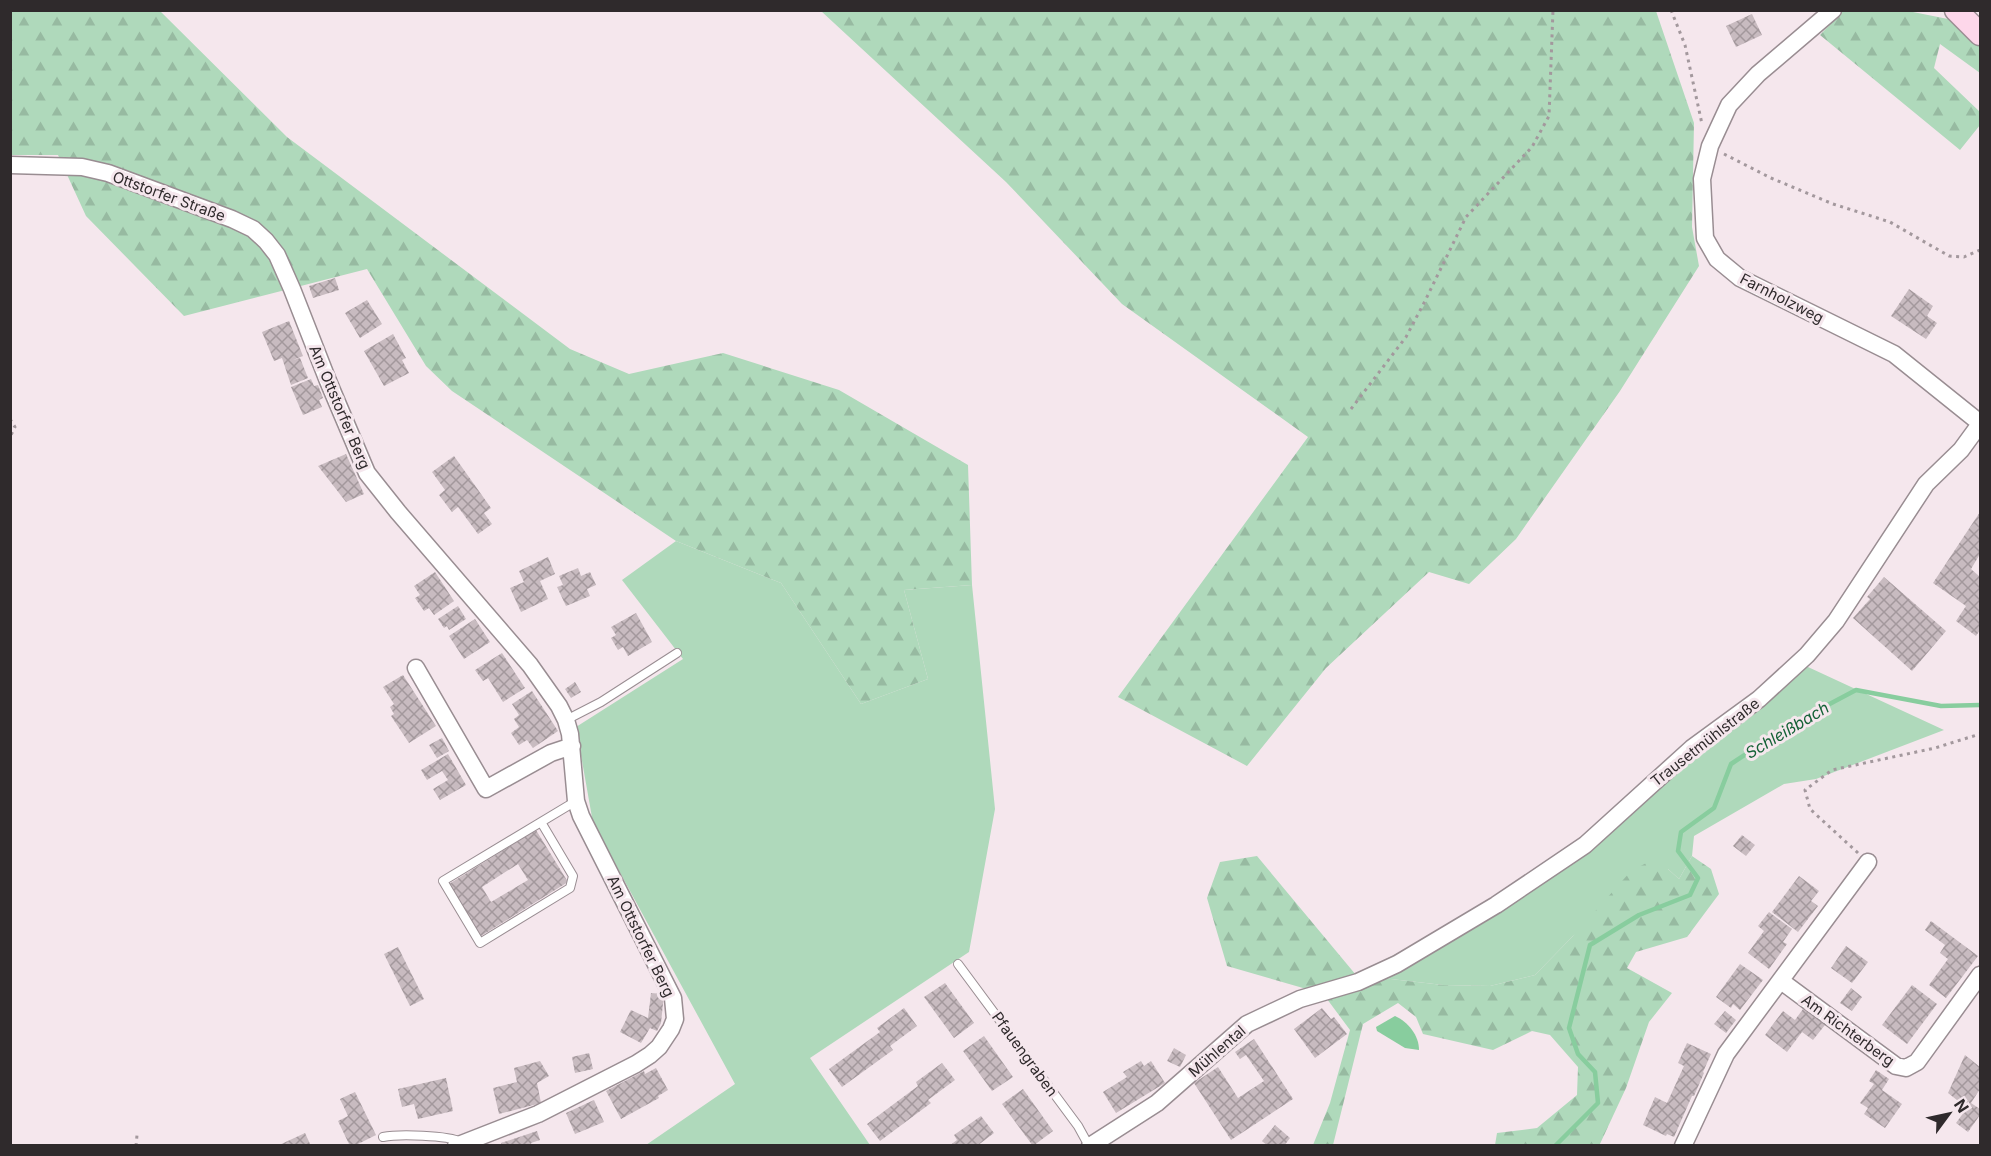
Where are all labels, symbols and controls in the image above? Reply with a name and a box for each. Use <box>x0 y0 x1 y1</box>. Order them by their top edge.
street label: Ottstorfer Straße <box>110 167 228 225</box>
street label: Farnholzweg <box>1737 269 1827 327</box>
street label: Am Ottstorfer Berg <box>305 342 375 472</box>
street label: Trausetmühlstraße <box>1647 694 1763 790</box>
water label: Schleißbach <box>1742 697 1832 763</box>
street label: Am Ottstorfer Berg <box>603 872 679 1000</box>
street label: Am Richterberg <box>1798 990 1898 1070</box>
street label: Pfauengraben <box>988 1008 1062 1100</box>
street label: Mühlental <box>1185 1021 1249 1081</box>
north arrow <box>1919 1084 1979 1144</box>
text: N <box>1950 1095 1973 1116</box>

